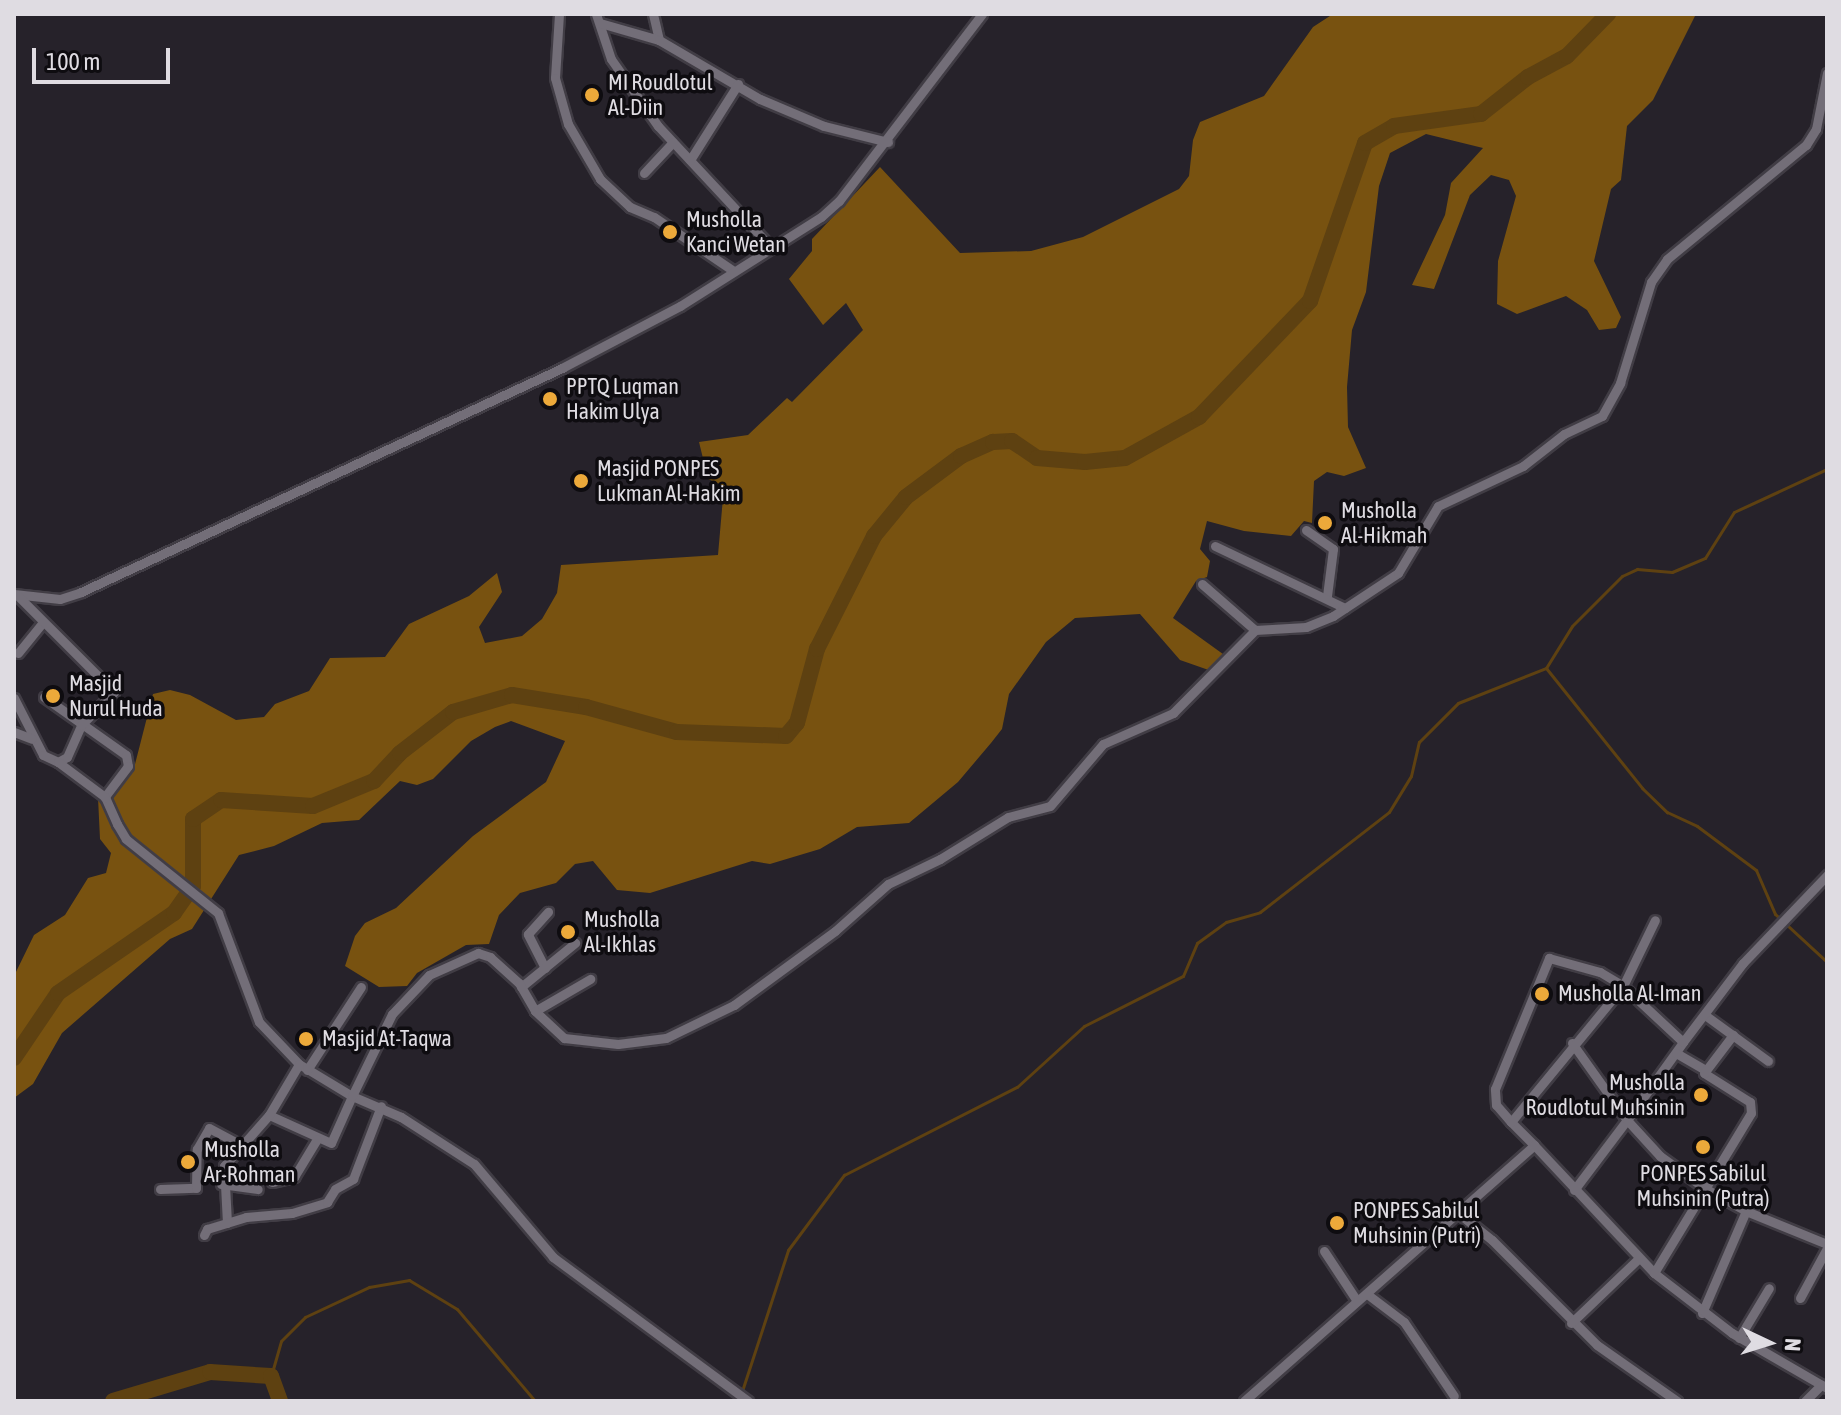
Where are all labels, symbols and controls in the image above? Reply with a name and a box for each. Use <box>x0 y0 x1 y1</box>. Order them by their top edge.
scale bar <box>36 32 174 82</box>
text: 100 m <box>46 48 100 75</box>
place label: MI Roudlotul Al-Diin <box>608 69 712 120</box>
marker: MI Roudlotul Al-Diin <box>583 86 601 104</box>
place label: Musholla Kanci Wetan <box>686 206 786 258</box>
marker: Musholla Kanci Wetan <box>661 223 679 241</box>
place label: PPTQ Luqman Hakim Ulya <box>566 373 679 424</box>
marker: PPTQ Luqman Hakim Ulya <box>541 390 559 408</box>
place label: Masjid PONPES Lukman Al-Hakim <box>597 455 741 506</box>
marker: Masjid PONPES Lukman Al-Hakim <box>572 472 590 490</box>
place label: Musholla Al-Hikmah <box>1341 497 1427 548</box>
marker: Musholla Al-Hikmah <box>1316 514 1334 532</box>
place label: Masjid Nurul Huda <box>69 670 163 722</box>
marker: Masjid Nurul Huda <box>44 687 62 705</box>
place label: Musholla Al-Ikhlas <box>584 906 660 958</box>
marker: Musholla Al-Ikhlas <box>559 923 577 941</box>
place label: Musholla Al-Iman <box>1558 981 1702 1007</box>
marker: Musholla Al-Iman <box>1533 985 1551 1003</box>
place label: Masjid At-Taqwa <box>322 1026 452 1052</box>
marker: Masjid At-Taqwa <box>297 1030 315 1048</box>
place label: Musholla Roudlotul Muhsinin <box>1526 1069 1685 1120</box>
marker: Musholla Roudlotul Muhsinin <box>1692 1086 1710 1104</box>
place label: Musholla Ar-Rohman <box>204 1136 296 1188</box>
marker: PONPES Sabilul Muhsinin (Putra) <box>1694 1138 1712 1156</box>
marker: Musholla Ar-Rohman <box>179 1153 197 1171</box>
place label: PONPES Sabilul Muhsinin (Putra) <box>1637 1160 1769 1212</box>
place label: PONPES Sabilul Muhsinin (Putri) <box>1353 1197 1481 1248</box>
marker: PONPES Sabilul Muhsinin (Putri) <box>1328 1214 1346 1232</box>
north arrow <box>1729 1303 1809 1383</box>
text: N <box>1780 1337 1806 1352</box>

